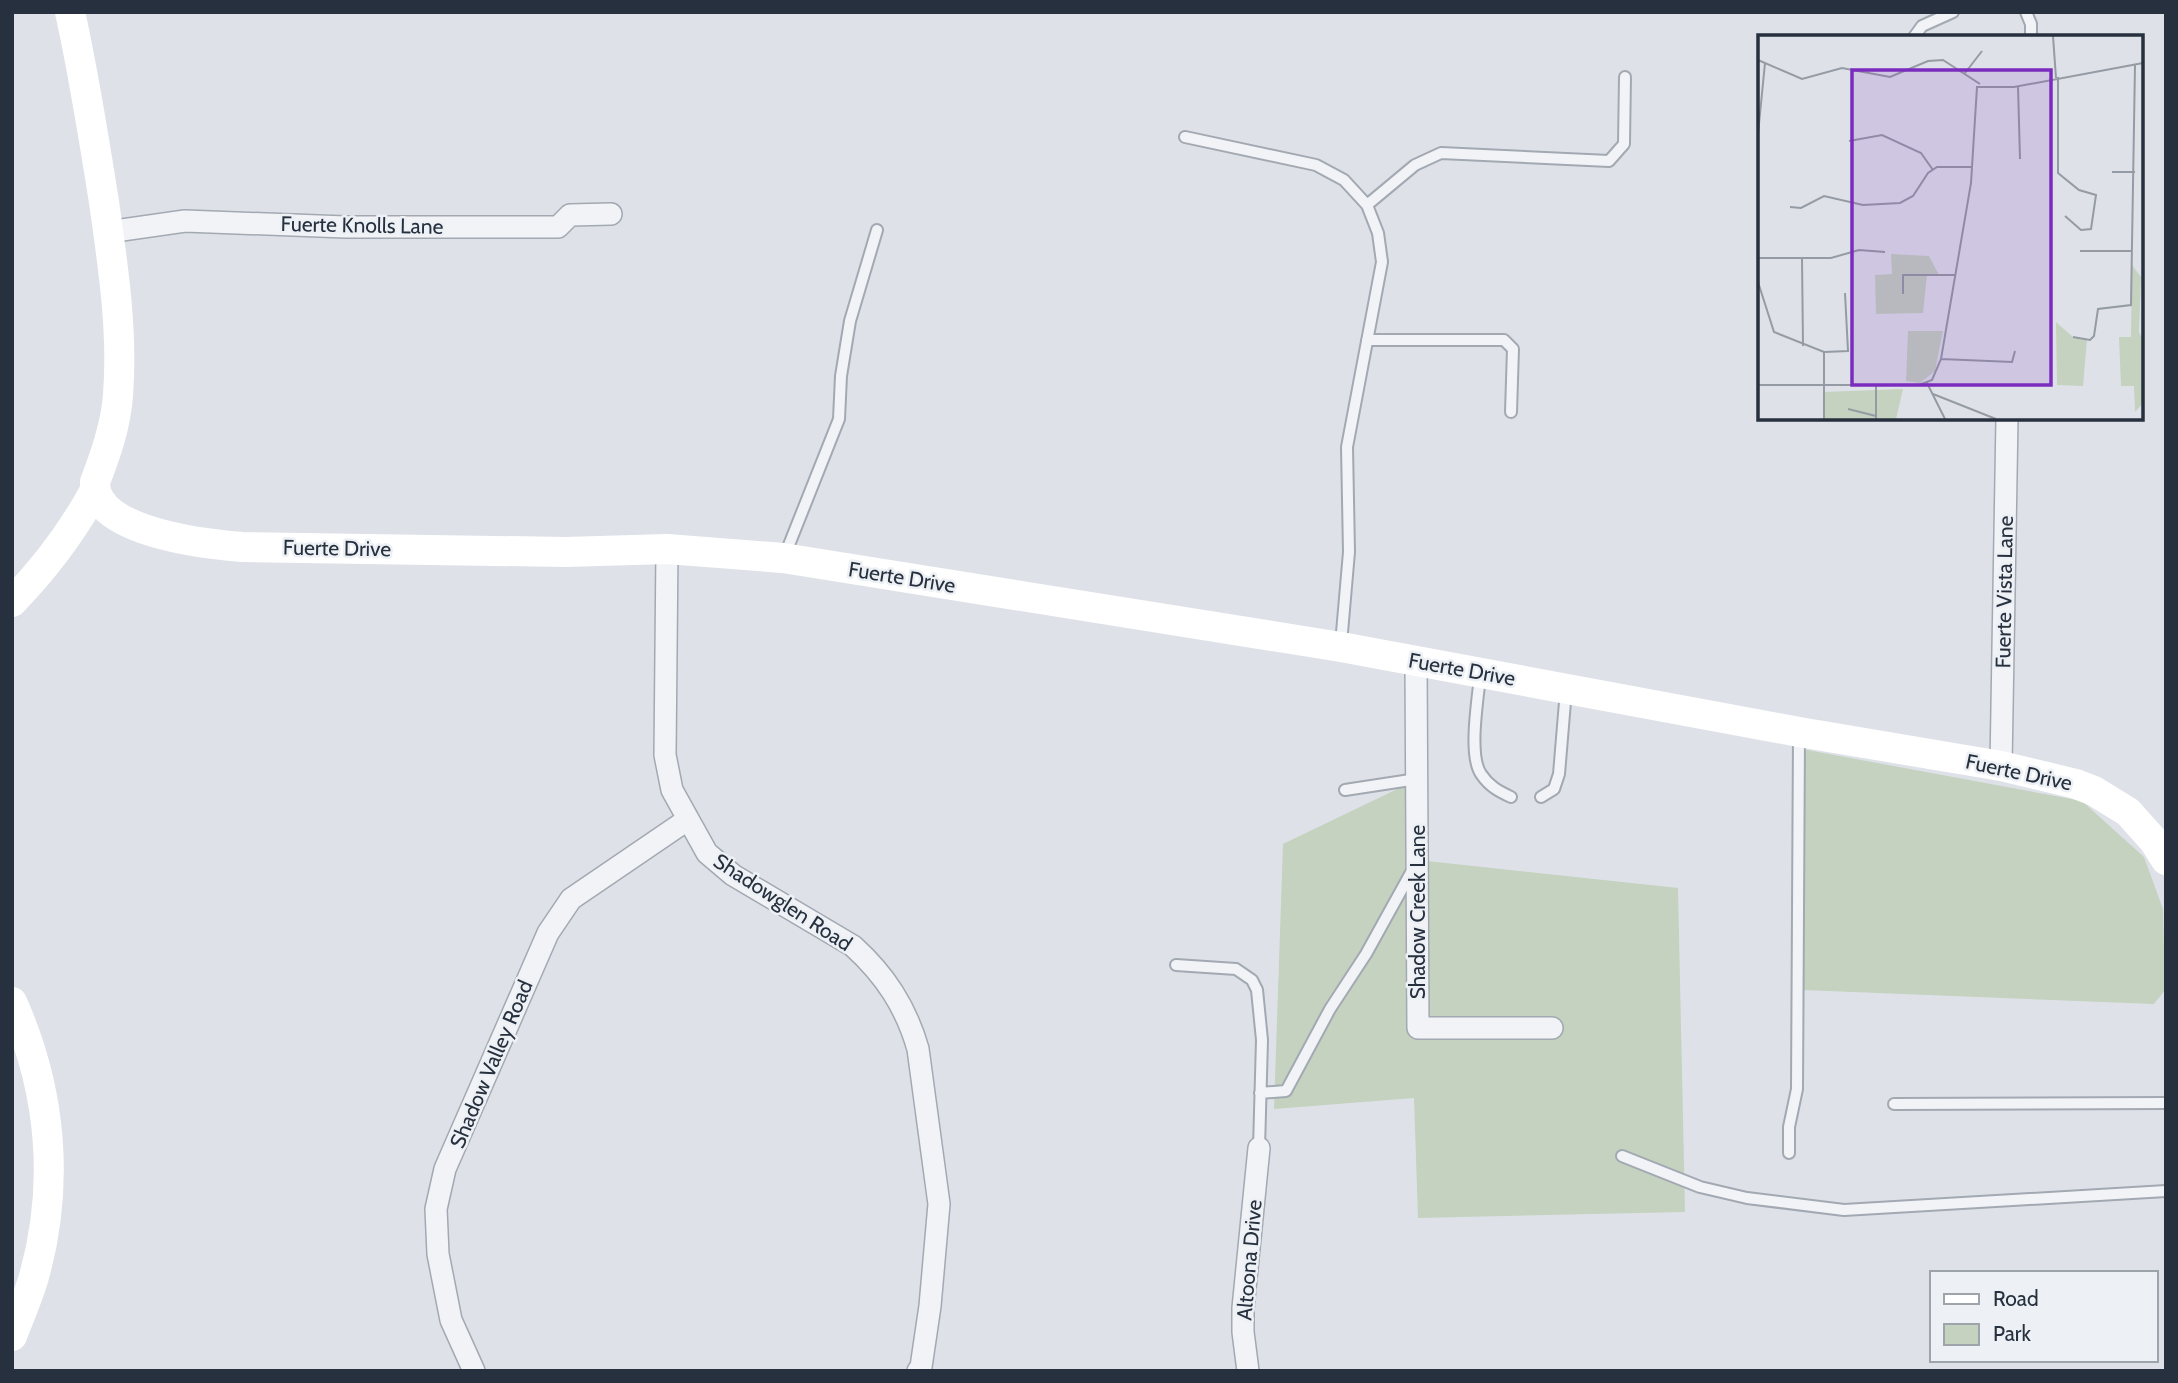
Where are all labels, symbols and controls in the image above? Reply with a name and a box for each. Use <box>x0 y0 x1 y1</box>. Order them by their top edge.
inset map <box>1758 35 2143 420</box>
street label: Fuerte Knolls Lane <box>280 211 444 239</box>
street label: Fuerte Vista Lane <box>1990 515 2018 669</box>
street label: Fuerte Drive <box>283 535 392 561</box>
street label: Fuerte Drive <box>847 556 958 598</box>
street label: Fuerte Drive <box>1407 647 1518 691</box>
street label: Fuerte Drive <box>1964 749 2075 796</box>
street label: Shadow Creek Lane <box>1405 824 1430 999</box>
street label: Shadowglen Road <box>709 848 857 956</box>
street label: Shadow Valley Road <box>444 976 538 1152</box>
street label: Altoona Drive <box>1231 1198 1267 1322</box>
legend <box>1930 1271 2157 1362</box>
text: Road <box>1993 1286 2039 1311</box>
text: Park <box>1993 1321 2031 1346</box>

